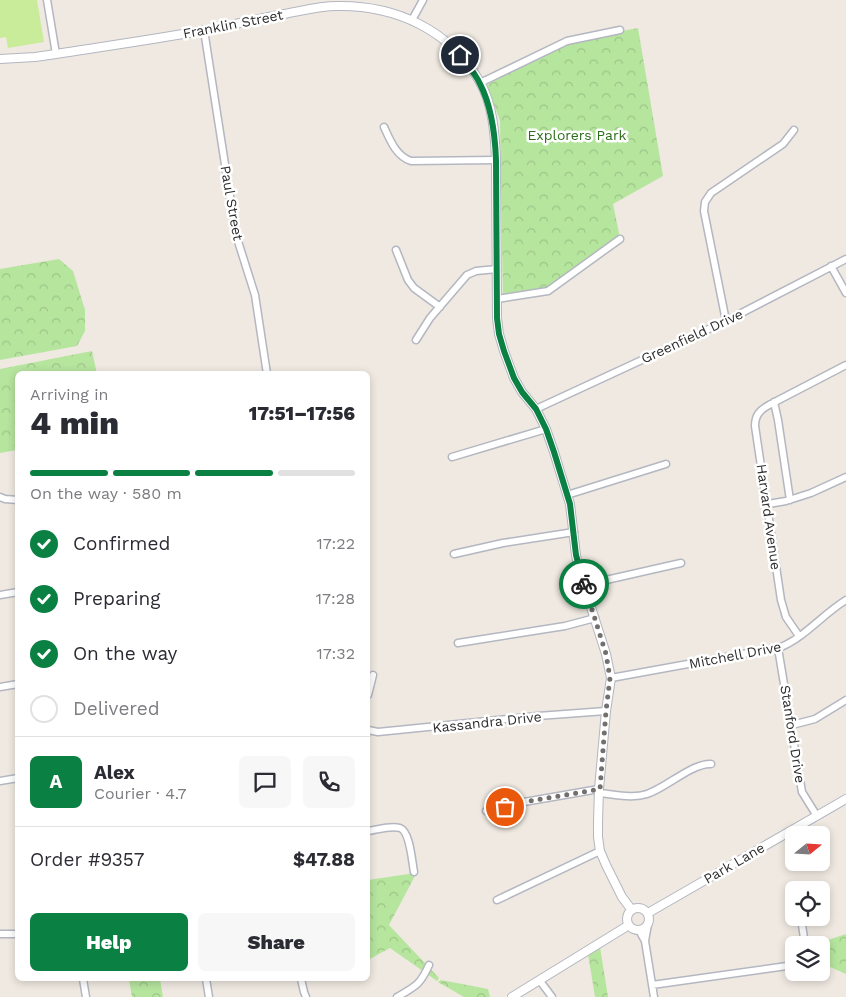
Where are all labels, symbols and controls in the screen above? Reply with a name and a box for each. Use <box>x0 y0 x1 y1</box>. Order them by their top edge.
street label: Franklin Street <box>182 6 285 42</box>
pin <box>439 34 481 76</box>
icon: home <box>446 41 474 69</box>
park label: Explorers Park <box>527 127 627 143</box>
street label: Paul Street <box>218 164 246 242</box>
street label: Greenfield Drive <box>639 305 745 367</box>
text: Arriving in <box>30 385 108 404</box>
text: 17:51–17:56 <box>249 402 355 425</box>
text: 4 min <box>30 404 119 442</box>
street label: Harvard Avenue <box>754 463 784 571</box>
text: On the way · 580 m <box>30 484 182 503</box>
icon: check <box>30 530 58 558</box>
text: Confirmed <box>73 532 170 555</box>
text: 17:22 <box>316 534 355 553</box>
courier <box>559 559 609 609</box>
icon: bike <box>570 570 598 598</box>
icon: check <box>30 585 58 613</box>
text: Preparing <box>73 587 160 610</box>
text: 17:28 <box>316 589 355 608</box>
street label: Mitchell Drive <box>687 638 783 672</box>
icon: check <box>30 640 58 668</box>
text: On the way <box>73 642 177 665</box>
text: 17:32 <box>316 644 355 663</box>
street label: Stanford Drive <box>777 684 809 784</box>
text: Delivered <box>73 697 160 720</box>
street label: Kassandra Drive <box>432 708 542 736</box>
button: chat <box>239 756 291 808</box>
button: phone <box>303 756 355 808</box>
text: Alex <box>94 761 135 784</box>
text: A <box>50 770 62 793</box>
text: Courier · 4.7 <box>94 784 187 803</box>
pin <box>484 786 526 828</box>
icon: bag <box>491 793 519 821</box>
north arrow <box>785 826 830 871</box>
map controls <box>785 826 830 981</box>
street label: Park Lane <box>701 839 767 887</box>
text: Order #9357 <box>30 848 145 871</box>
text: $47.88 <box>293 848 355 871</box>
button: locate <box>785 881 830 926</box>
button: Help <box>30 913 188 971</box>
button: Share <box>198 913 355 971</box>
button: layers <box>785 936 830 981</box>

